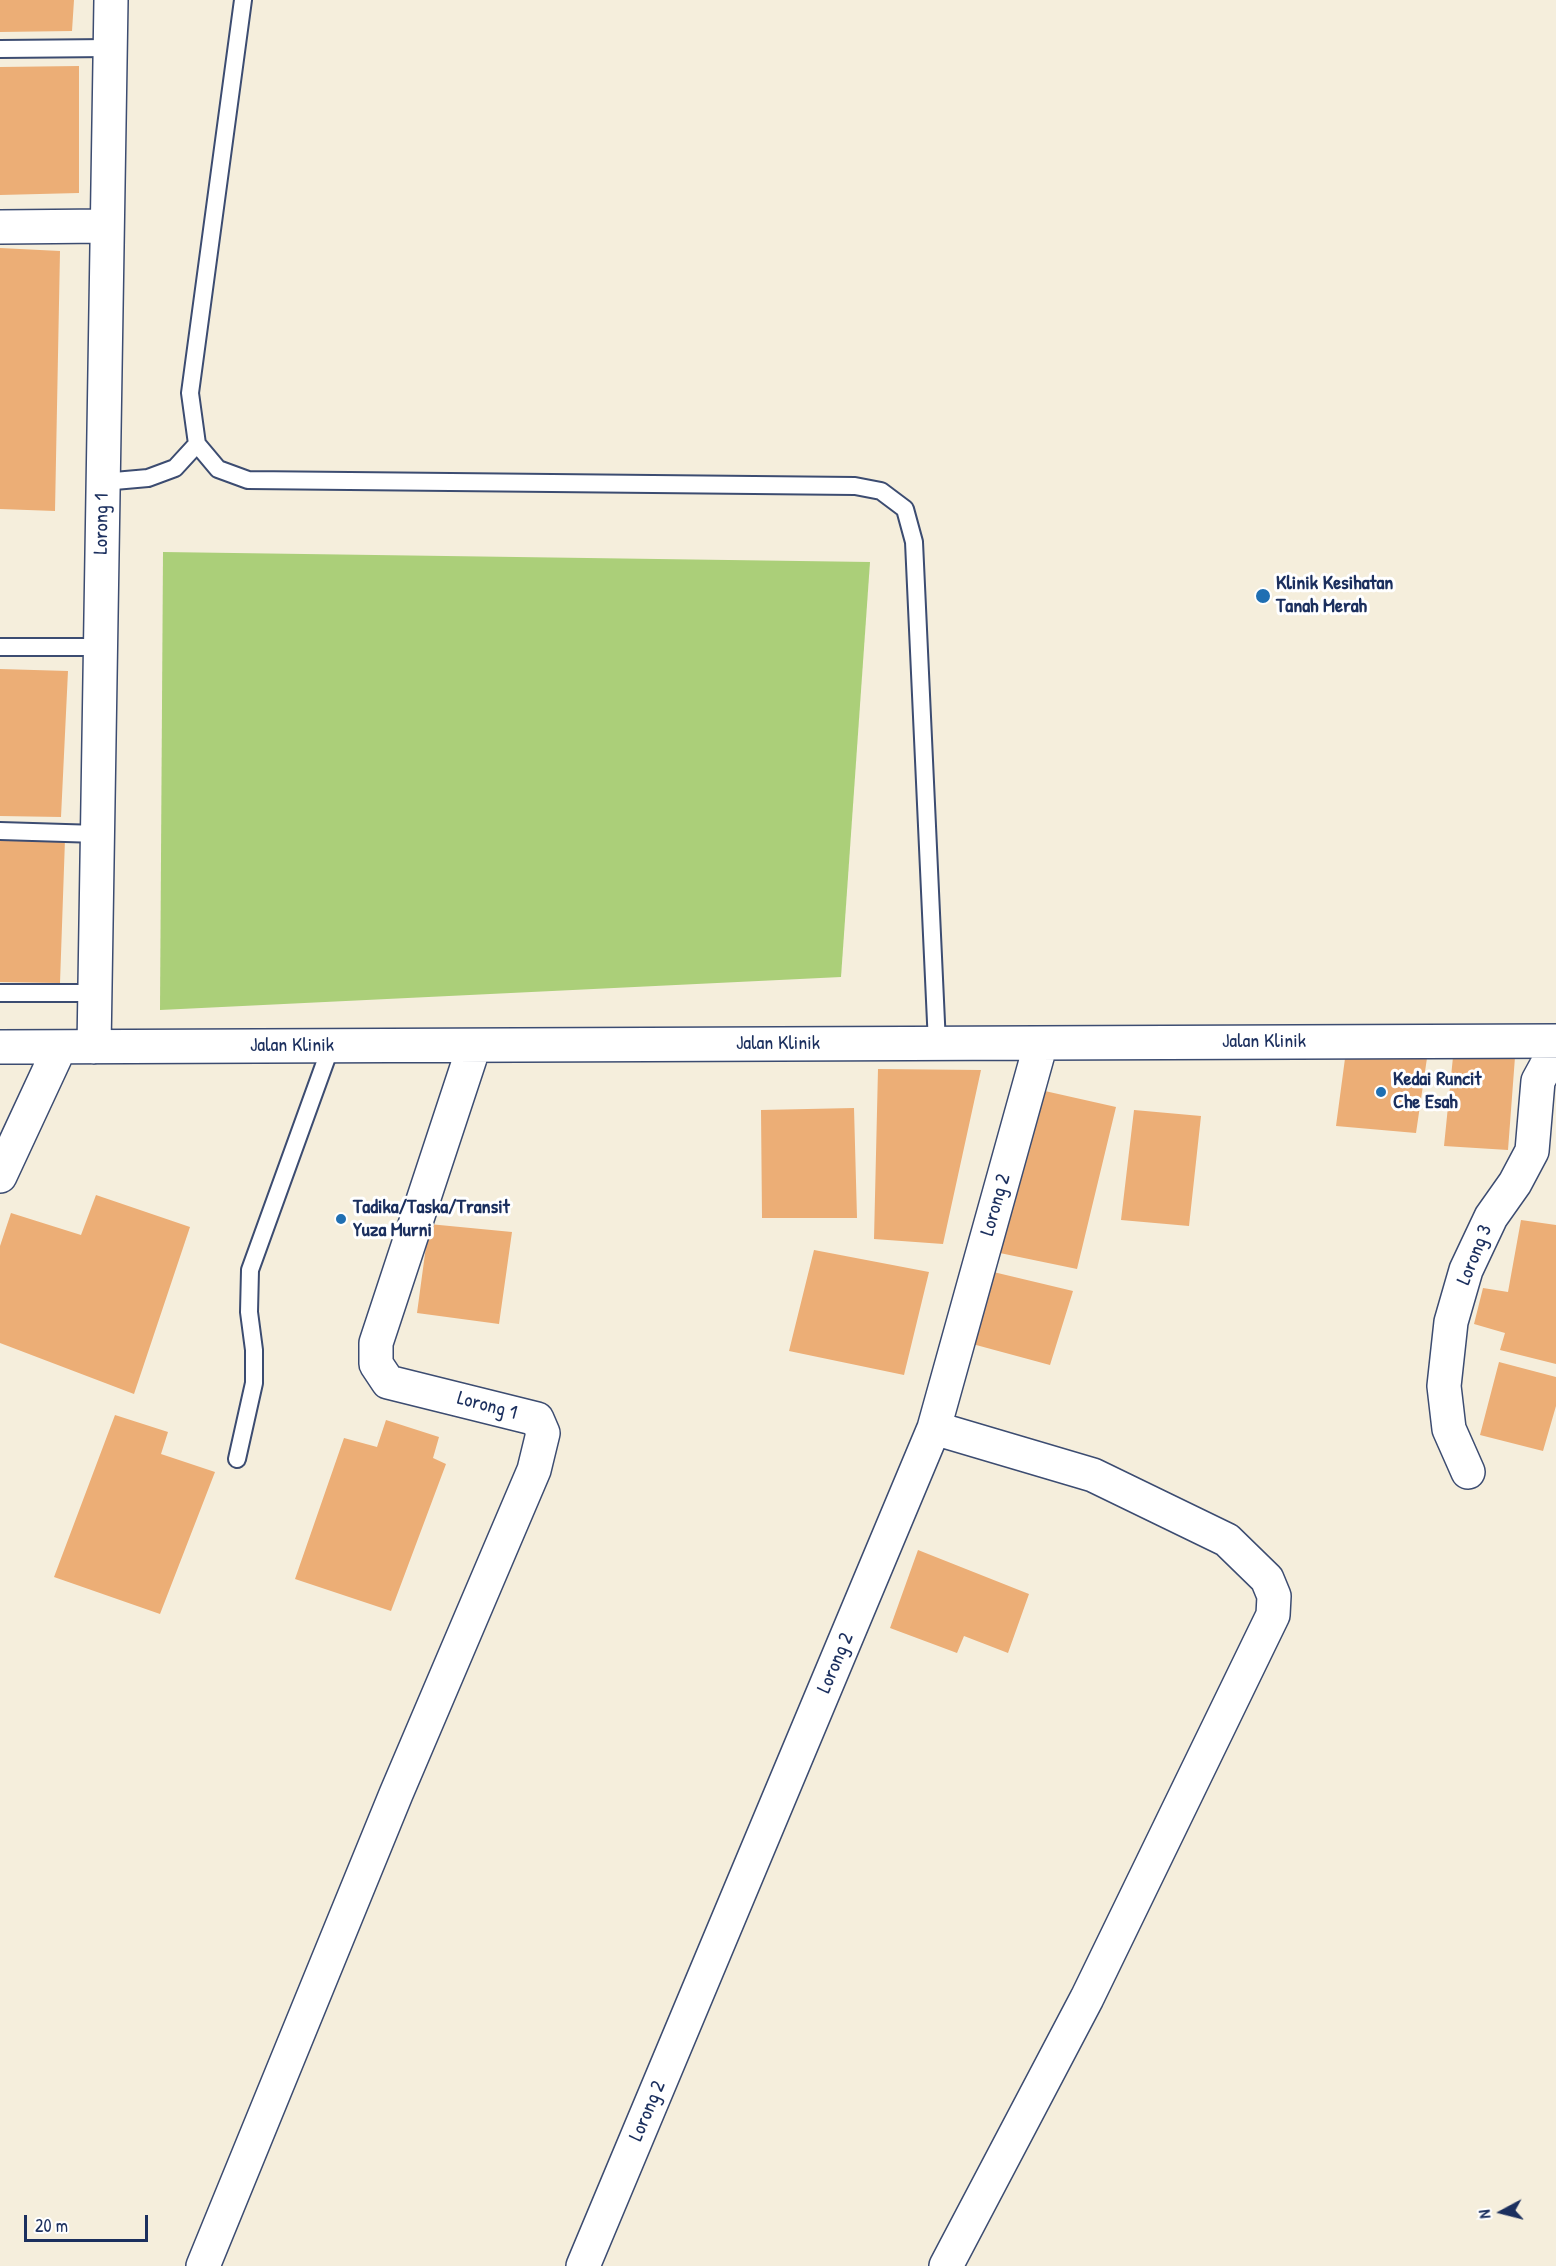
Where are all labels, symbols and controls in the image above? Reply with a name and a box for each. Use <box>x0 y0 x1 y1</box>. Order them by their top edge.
street label: Lorong 1 <box>89 493 115 555</box>
place label: Klinik Kesihatan Tanah Merah <box>1276 572 1393 619</box>
marker: Klinik Kesihatan Tanah Merah <box>1254 587 1272 605</box>
street label: Jalan Klinik <box>1222 1030 1306 1054</box>
street label: Jalan Klinik <box>736 1032 820 1056</box>
street label: Jalan Klinik <box>250 1034 334 1058</box>
place label: Kedai Runcit Che Esah <box>1393 1068 1481 1115</box>
marker: Kedai Runcit Che Esah <box>1374 1085 1388 1099</box>
street label: Lorong 2 <box>976 1171 1016 1239</box>
place label: Tadika/Taska/Transit Yuza Murni <box>353 1196 510 1243</box>
marker: Tadika/Taska/Transit Yuza Murni <box>334 1212 348 1226</box>
street label: Lorong 3 <box>1452 1221 1498 1289</box>
street label: Lorong 1 <box>454 1387 520 1425</box>
street label: Lorong 2 <box>813 1629 859 1697</box>
street label: Lorong 2 <box>625 2077 671 2145</box>
north arrow <box>1472 2182 1532 2242</box>
scale bar <box>27 2203 152 2241</box>
text: N <box>1473 2209 1496 2220</box>
text: 20 m <box>35 2213 68 2238</box>

